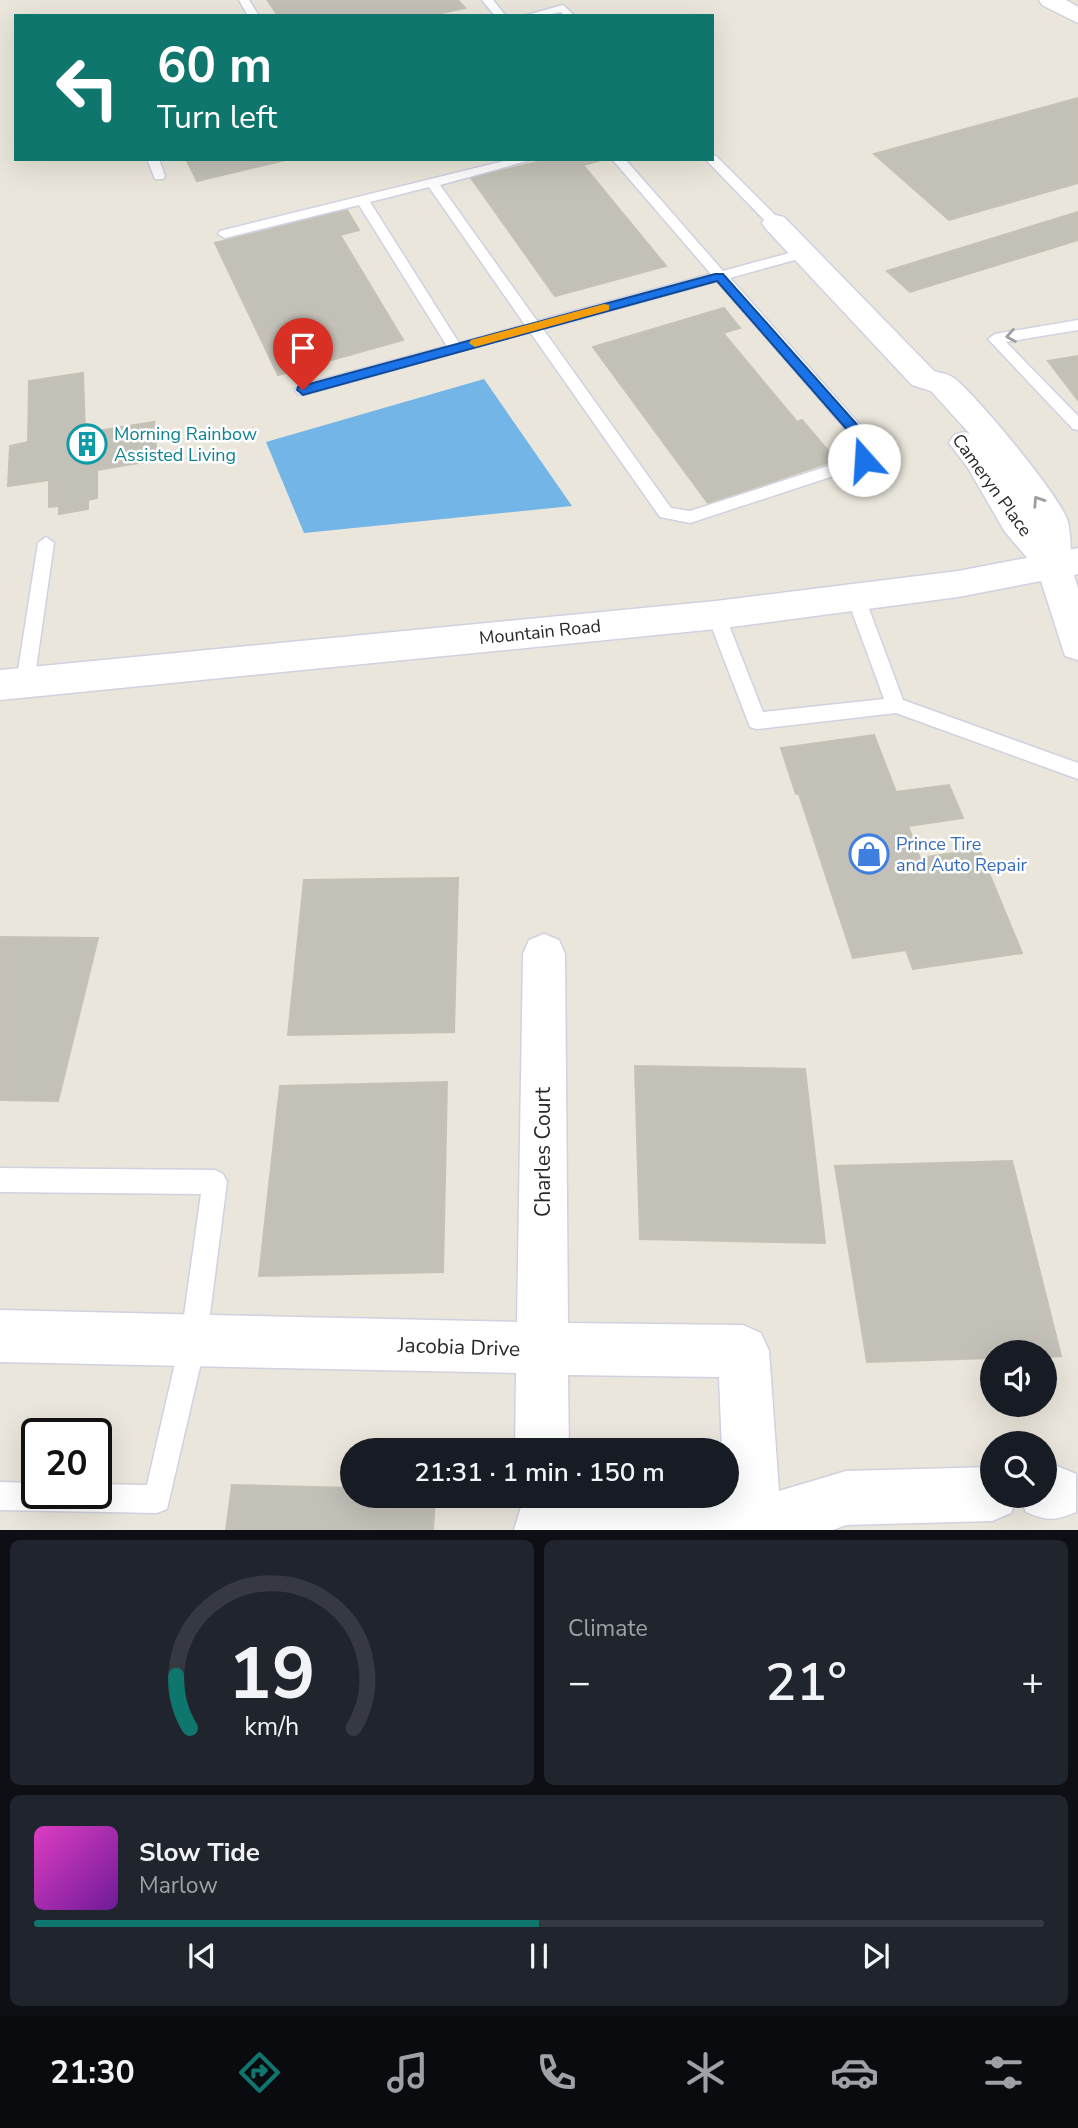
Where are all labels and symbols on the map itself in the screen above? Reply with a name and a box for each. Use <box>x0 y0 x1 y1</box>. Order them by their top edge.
pin <box>273 318 333 390</box>
one-way arrow <box>1005 328 1017 343</box>
place label: Morning Rainbow Assisted Living <box>114 422 257 467</box>
building icon: Morning Rainbow Assisted Living <box>66 423 108 465</box>
position arrow <box>827 423 901 497</box>
street label: Cameryn Place <box>947 429 1037 541</box>
one-way arrow <box>1034 496 1047 509</box>
street label: Mountain Road <box>478 614 602 650</box>
place label: Prince Tire and Auto Repair <box>896 832 1028 877</box>
shop icon: Prince Tire and Auto Repair <box>848 833 890 875</box>
street label: Charles Court <box>529 1086 557 1217</box>
street label: Jacobia Drive <box>396 1331 521 1363</box>
speed limit sign: 20 <box>21 1418 112 1509</box>

